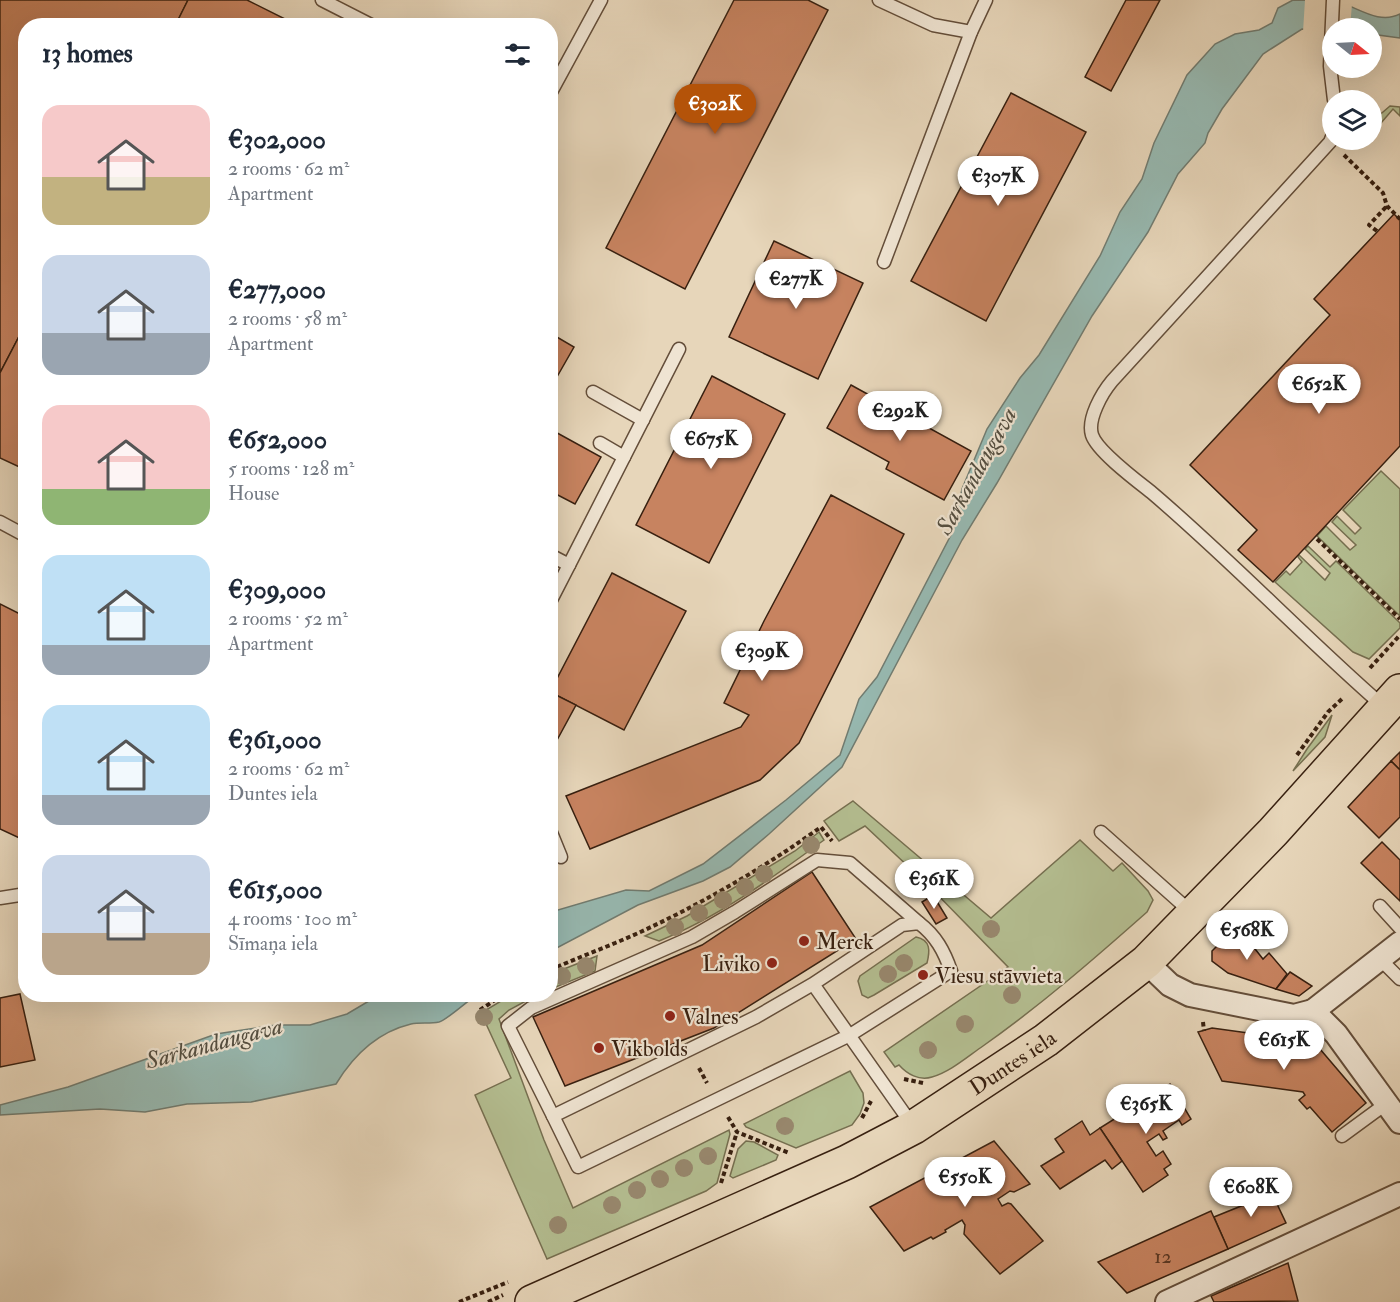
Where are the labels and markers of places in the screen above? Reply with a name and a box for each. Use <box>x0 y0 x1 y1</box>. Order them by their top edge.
pin: €302K <box>673 84 757 135</box>
pin: €307K <box>956 156 1040 207</box>
pin: €277K <box>754 259 838 310</box>
pin: €652K <box>1277 364 1361 415</box>
pin: €292K <box>858 391 942 442</box>
pin: €675K <box>669 419 753 470</box>
pin: €309K <box>720 631 804 682</box>
pin: €361K <box>892 859 976 910</box>
pin: €568K <box>1205 910 1289 961</box>
place label: Merck <box>816 928 874 956</box>
marker: Merck <box>797 934 811 948</box>
place label: Liviko <box>702 950 760 978</box>
marker: Liviko <box>765 956 779 970</box>
place label: Viesu stāvvieta <box>935 962 1063 990</box>
marker: Viesu stāvvieta <box>916 968 930 982</box>
place label: Valnes <box>682 1003 738 1031</box>
marker: Valnes <box>663 1009 677 1023</box>
pin: €615K <box>1242 1020 1326 1071</box>
place label: Vikbolds <box>611 1035 688 1063</box>
marker: Vikbolds <box>592 1041 606 1055</box>
pin: €365K <box>1104 1084 1188 1135</box>
pin: €550K <box>923 1157 1007 1208</box>
pin: €608K <box>1209 1167 1293 1218</box>

